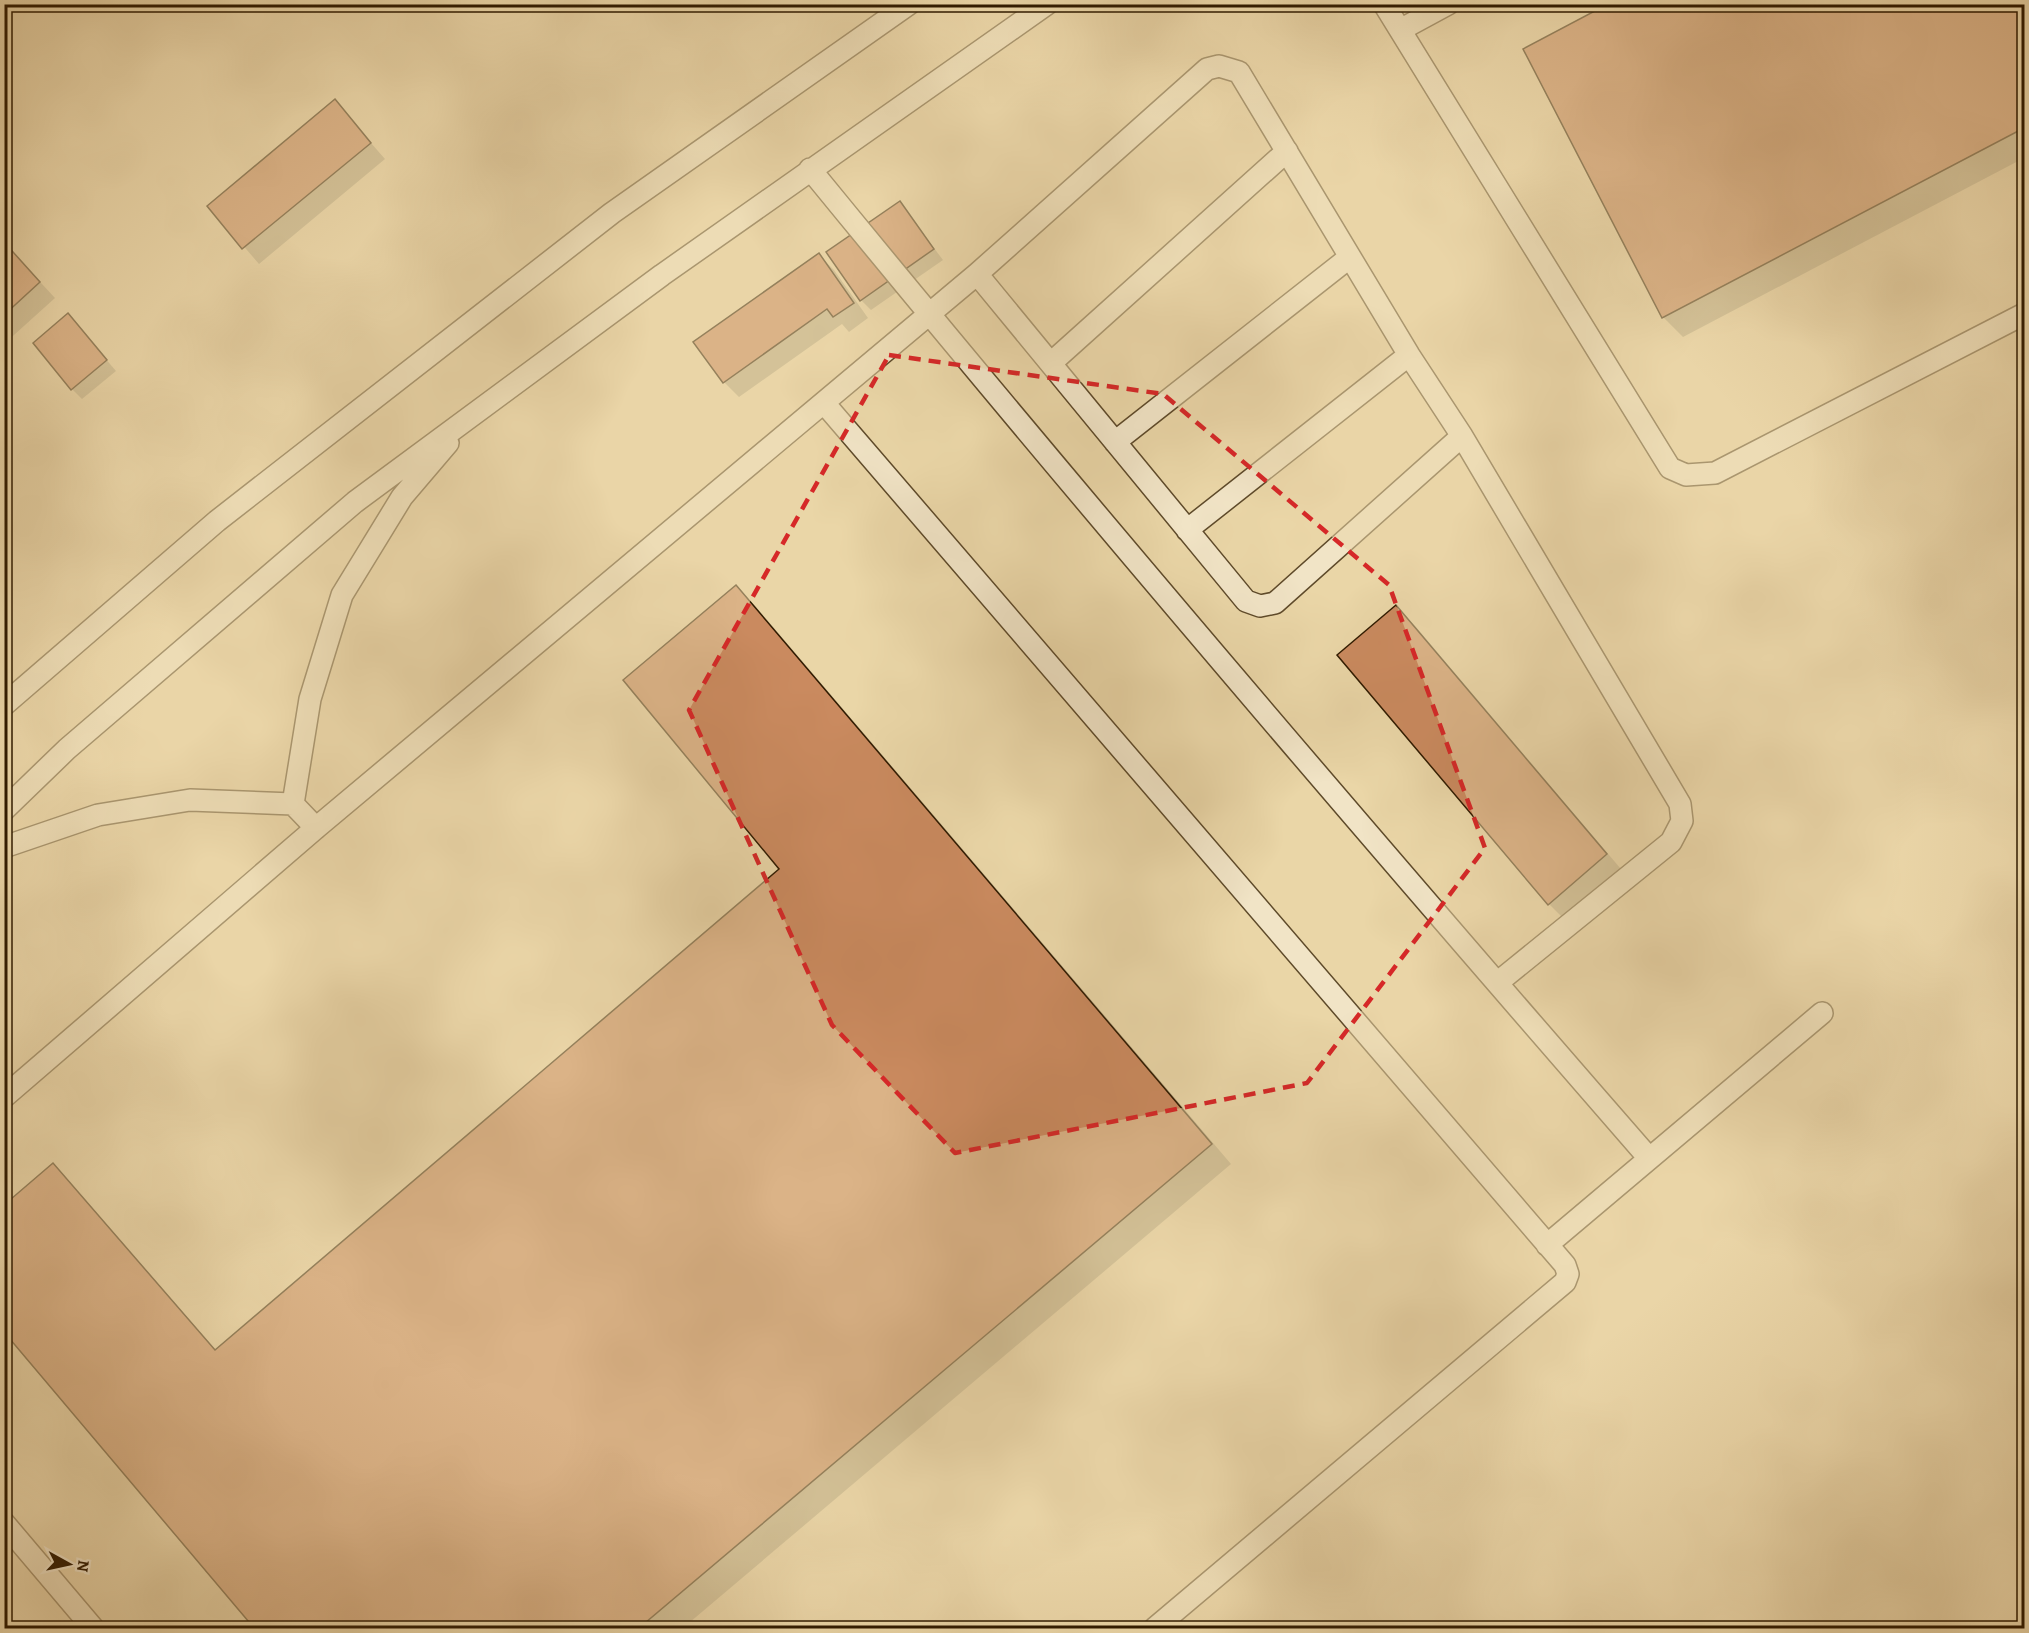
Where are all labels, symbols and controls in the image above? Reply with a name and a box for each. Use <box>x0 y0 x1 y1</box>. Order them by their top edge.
north arrow <box>39 1534 99 1594</box>
text: N <box>71 1559 95 1574</box>

